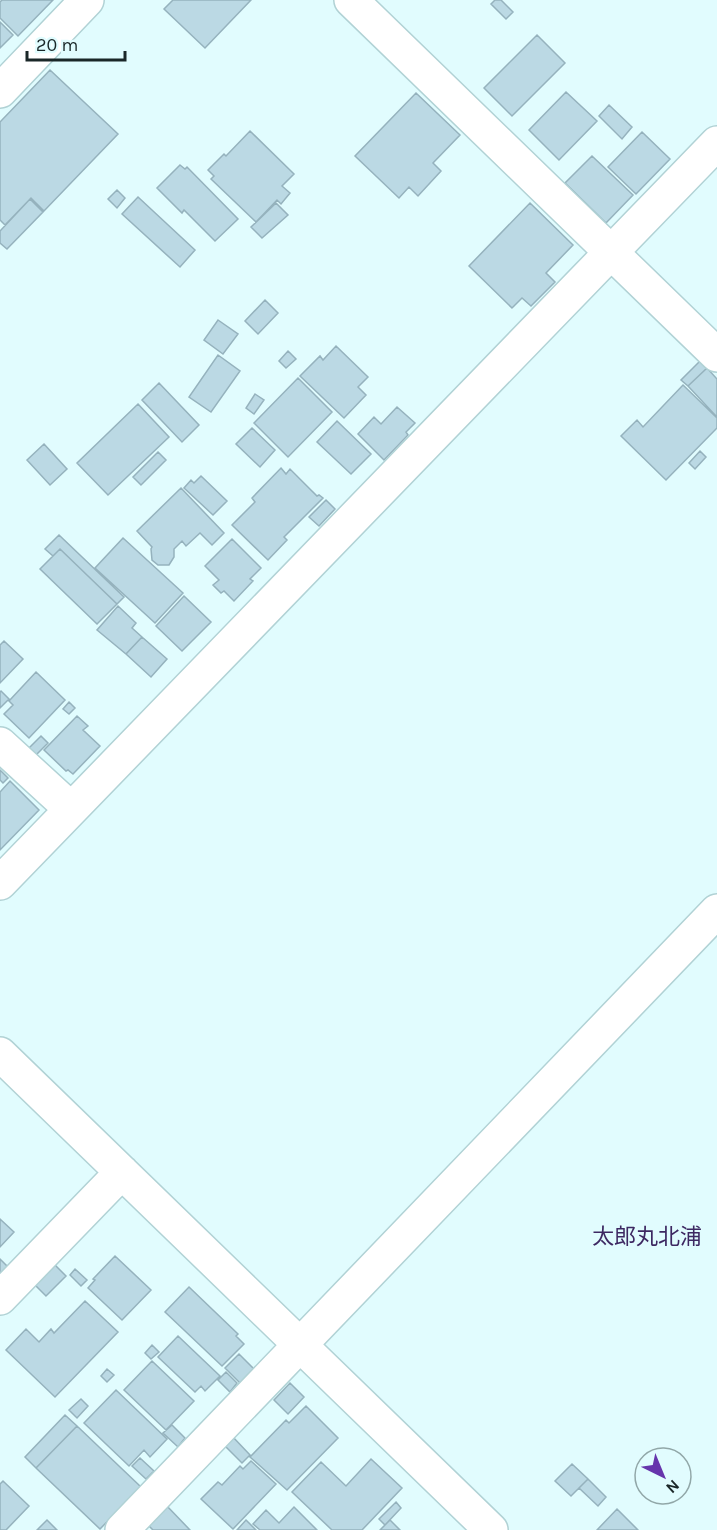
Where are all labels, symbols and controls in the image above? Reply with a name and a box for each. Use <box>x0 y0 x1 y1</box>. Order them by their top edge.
scale bar <box>27 24 124 62</box>
text: 20 m <box>36 34 78 56</box>
district label: 太郎丸北浦 <box>592 1224 702 1250</box>
north arrow <box>633 1446 693 1506</box>
text: N <box>662 1476 684 1497</box>

